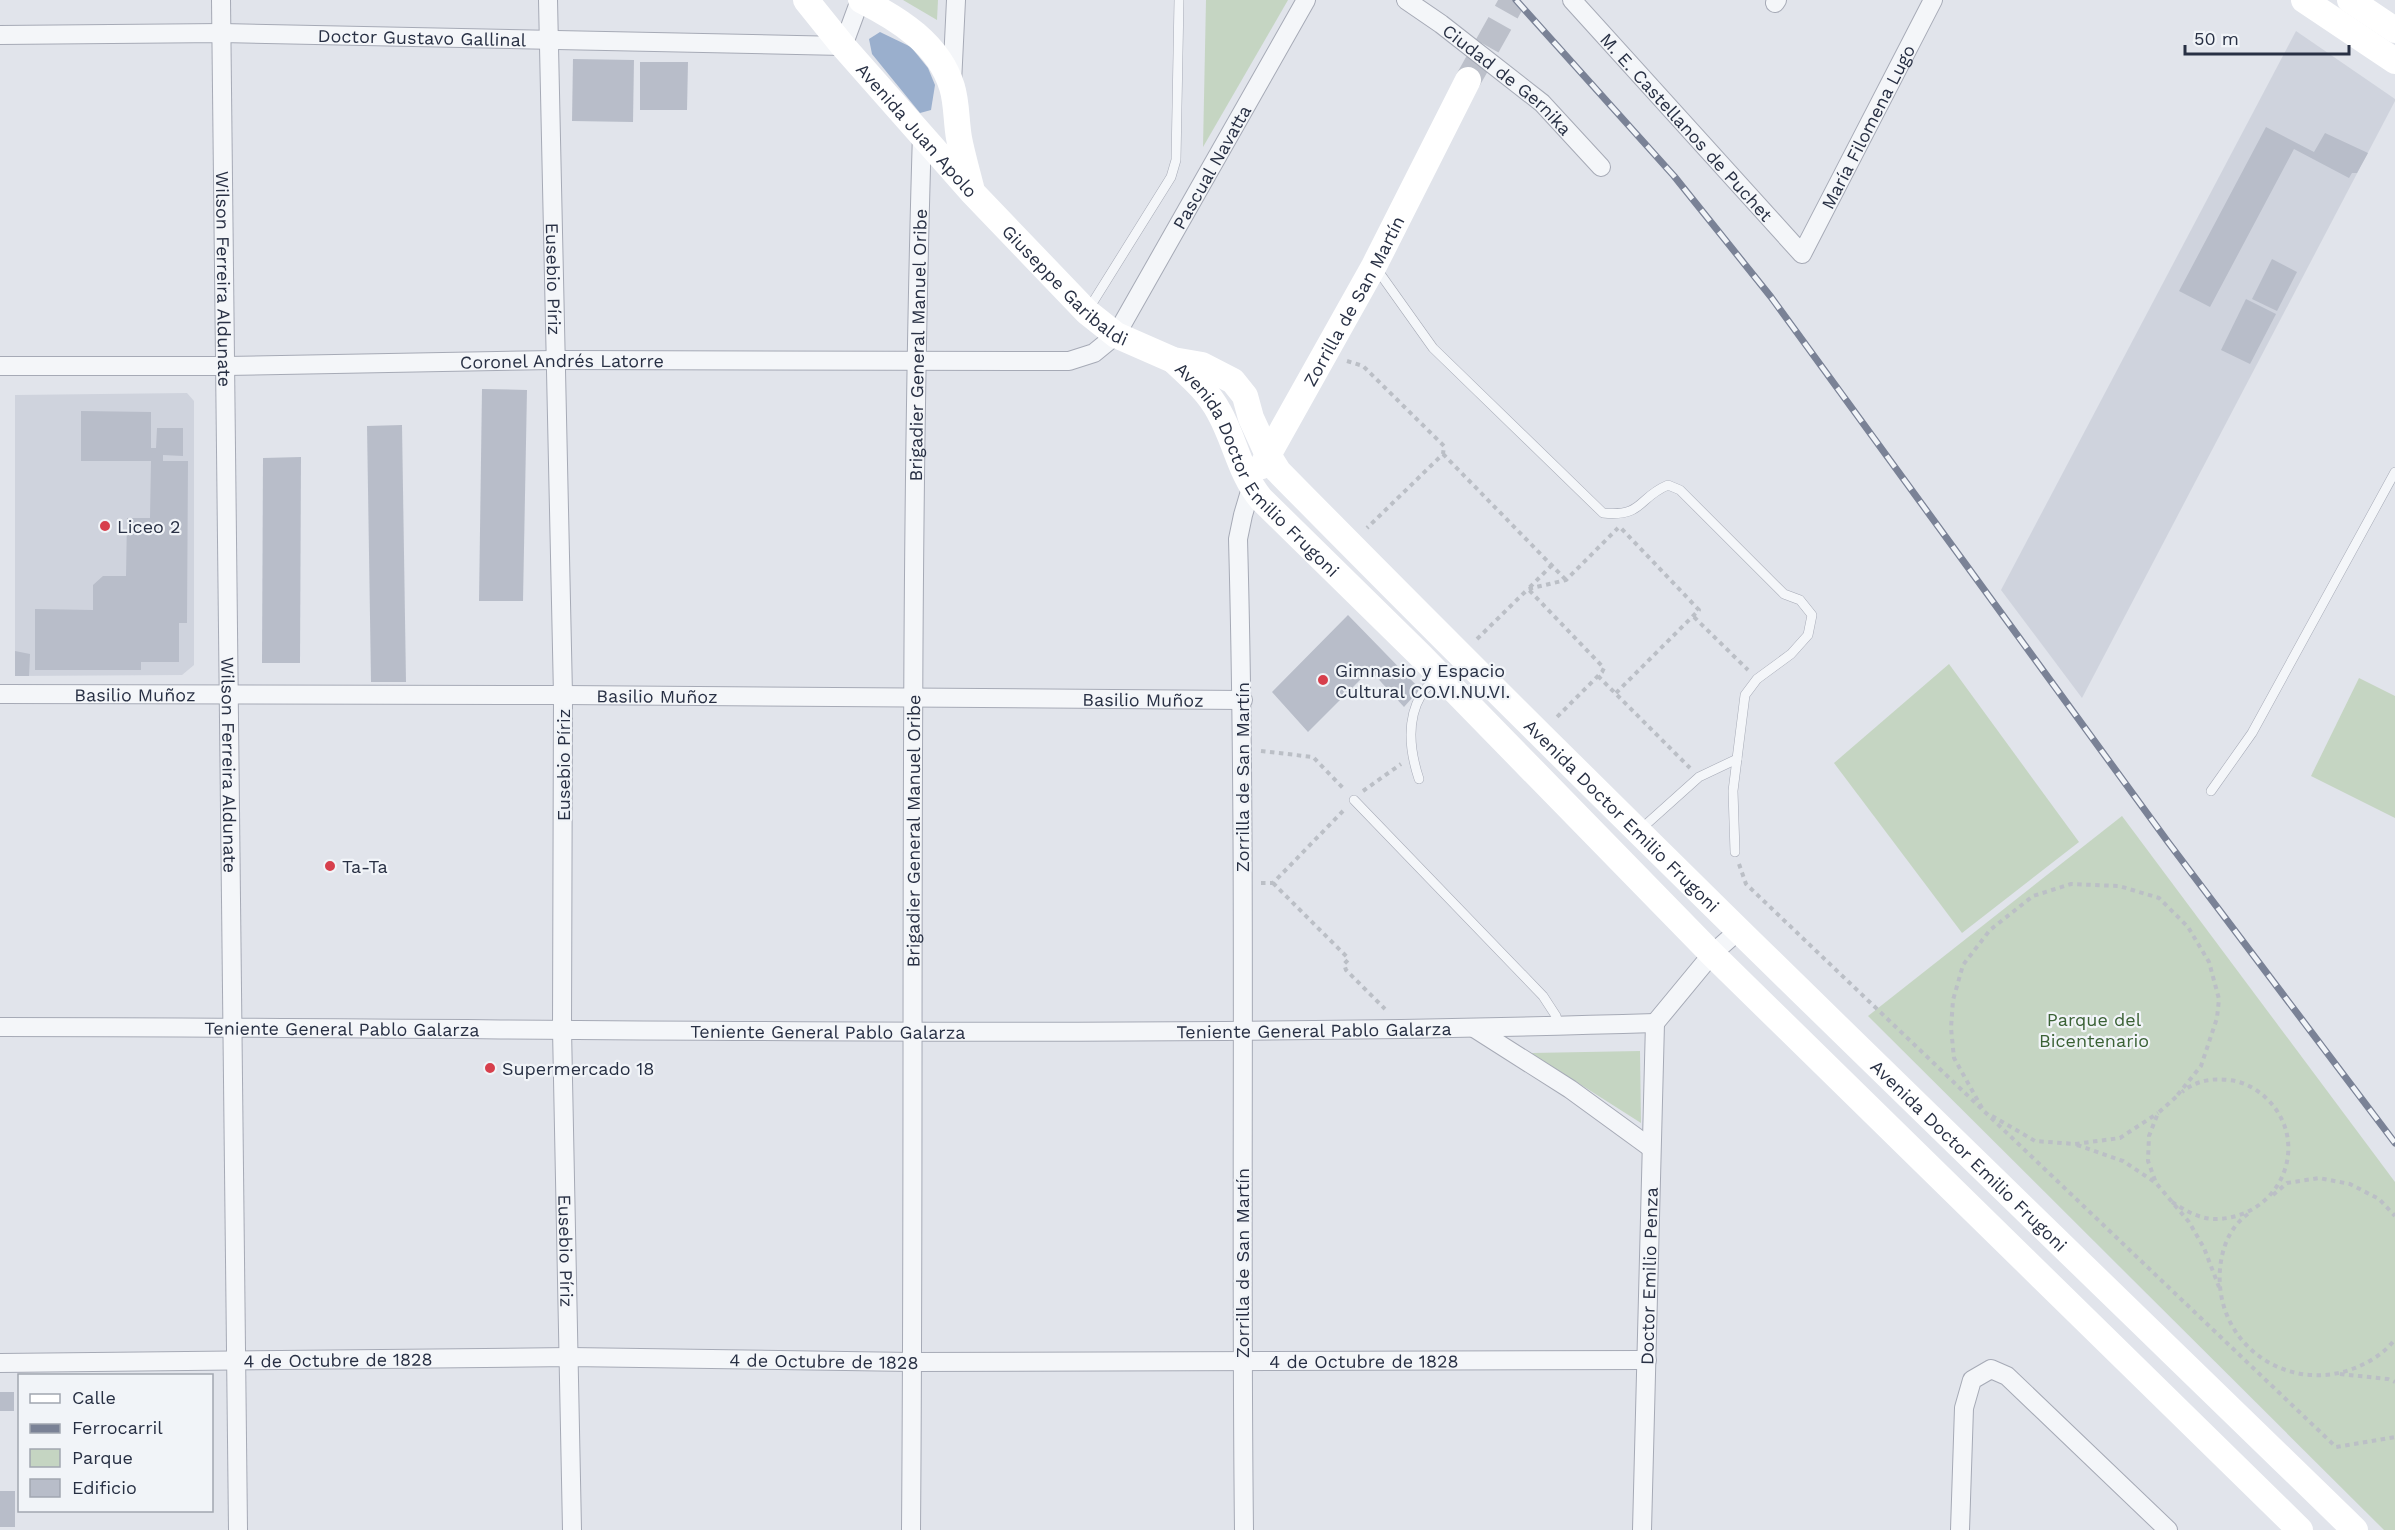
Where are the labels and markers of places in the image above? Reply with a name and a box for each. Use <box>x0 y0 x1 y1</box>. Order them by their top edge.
place label: Liceo 2 <box>117 516 180 537</box>
marker: Liceo 2 <box>98 519 112 533</box>
place label: Gimnasio y Espacio Cultural CO.VI.NU.VI. <box>1335 660 1510 702</box>
marker: Gimnasio y Espacio Cultural CO.VI.NU.VI. <box>1316 673 1330 687</box>
place label: Ta-Ta <box>342 856 388 877</box>
marker: Ta-Ta <box>323 859 337 873</box>
place label: Supermercado 18 <box>502 1058 654 1079</box>
marker: Supermercado 18 <box>483 1061 497 1075</box>

